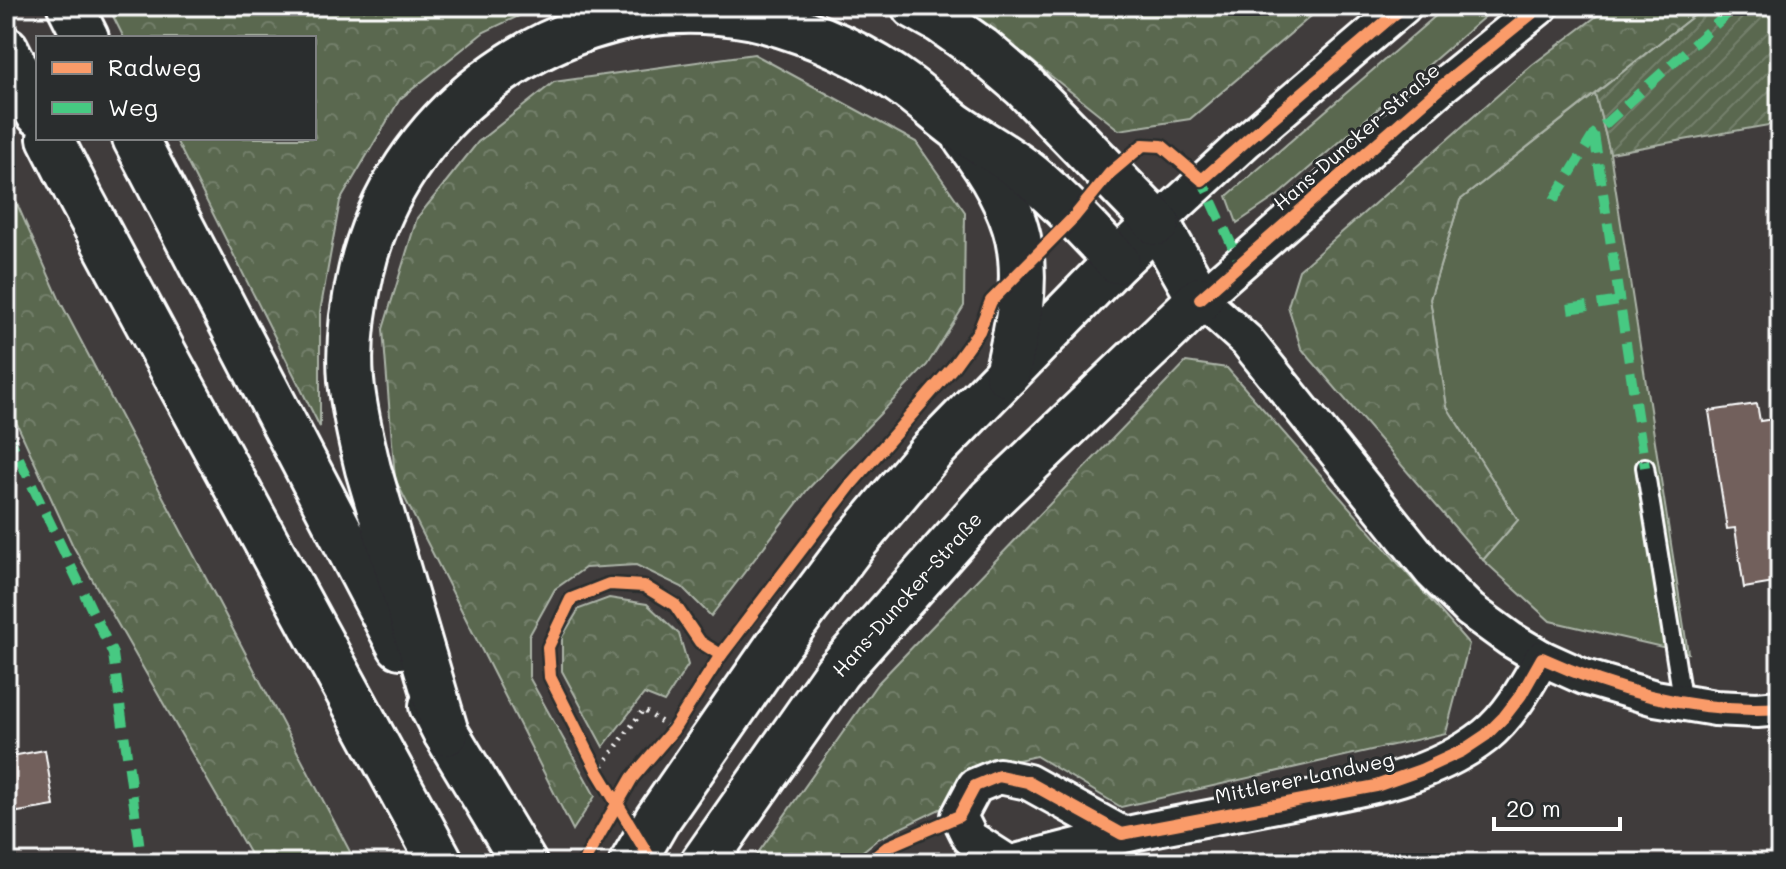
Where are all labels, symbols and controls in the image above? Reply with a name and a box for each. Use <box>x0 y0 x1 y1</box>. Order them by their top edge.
legend <box>36 36 316 140</box>
text: Radweg <box>108 51 201 82</box>
street label: Hans-Duncker-Straße <box>1267 56 1445 216</box>
text: Weg <box>108 91 158 122</box>
street label: Hans-Duncker-Straße <box>826 506 987 682</box>
street label: Mittlerer Landweg <box>1212 745 1396 809</box>
scale bar <box>1494 781 1620 831</box>
text: 20 m <box>1506 792 1561 823</box>

